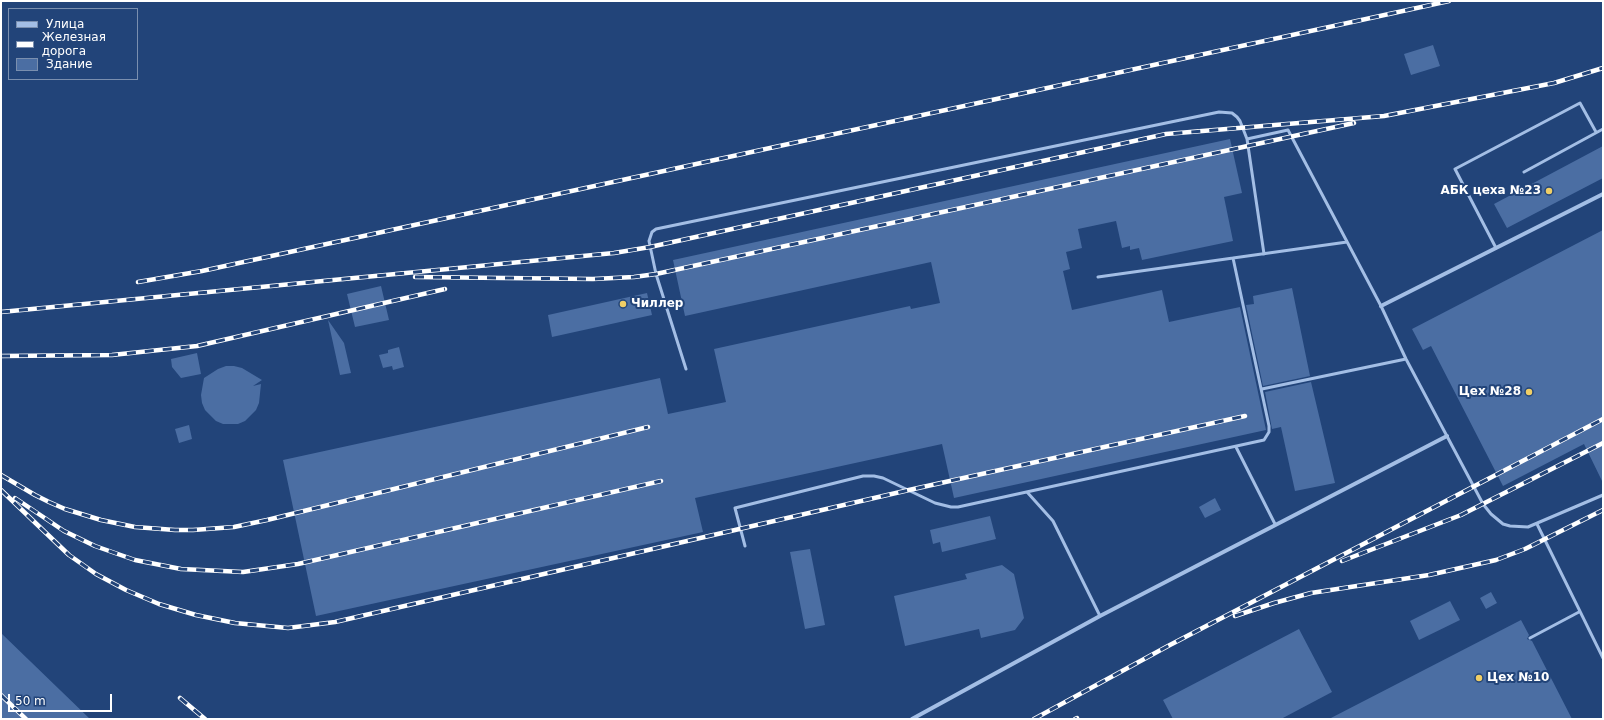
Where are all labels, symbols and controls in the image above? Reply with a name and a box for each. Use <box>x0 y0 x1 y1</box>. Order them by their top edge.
legend <box>8 8 138 80</box>
text: Улица <box>46 17 84 31</box>
text: Железная дорога <box>42 30 106 58</box>
text: Здание <box>46 57 92 71</box>
place label: АБК цеха №23 <box>1440 184 1541 198</box>
marker: АБК цеха №23 <box>1544 186 1554 196</box>
place label: Чиллер <box>631 297 683 311</box>
marker: Чиллер <box>618 299 628 309</box>
place label: Цех №28 <box>1459 385 1521 399</box>
marker: Цех №28 <box>1524 387 1534 397</box>
place label: Цех №10 <box>1487 671 1549 685</box>
marker: Цех №10 <box>1474 673 1484 683</box>
scale bar <box>10 686 114 712</box>
text: 50 m <box>15 694 46 708</box>

